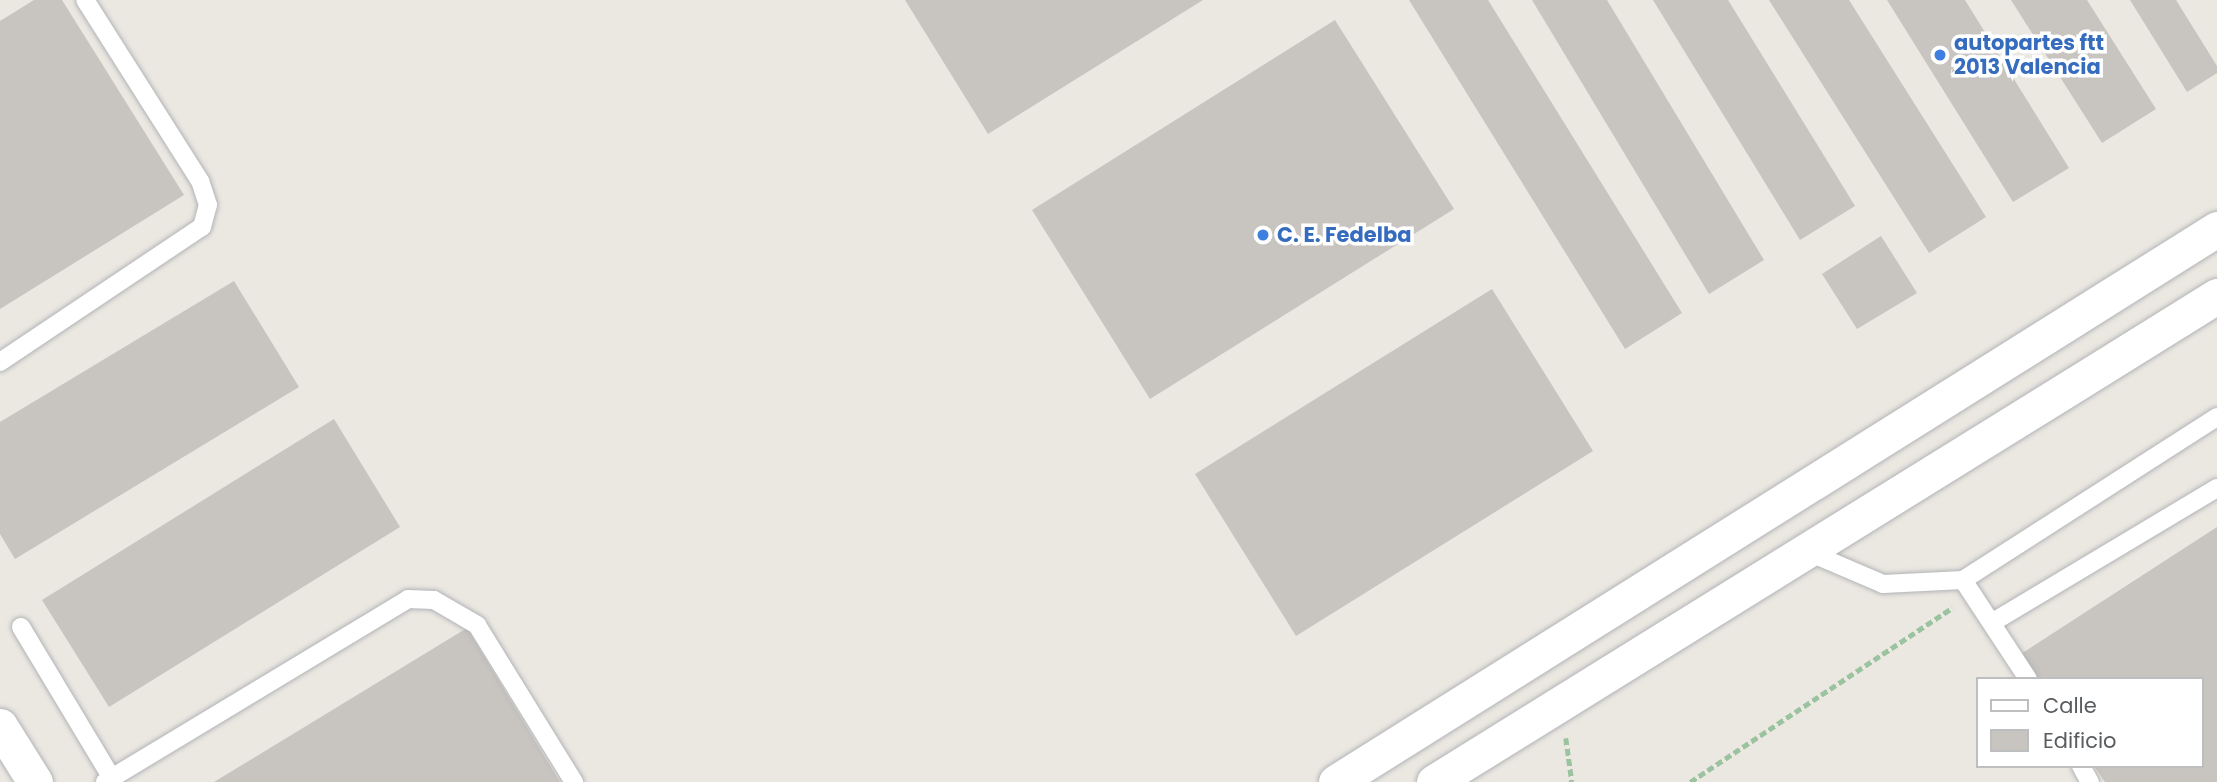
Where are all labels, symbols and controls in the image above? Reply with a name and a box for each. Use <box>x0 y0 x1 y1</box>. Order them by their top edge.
place label: autopartes ftt 2013 Valencia <box>1954 30 2104 80</box>
marker: autopartes ftt 2013 Valencia <box>1932 47 1948 63</box>
place label: C. E. Fedelba <box>1277 222 1411 248</box>
marker: C. E. Fedelba <box>1255 227 1271 243</box>
legend <box>1976 677 2203 768</box>
text: Calle <box>2043 691 2097 720</box>
text: Edificio <box>2043 726 2117 755</box>

